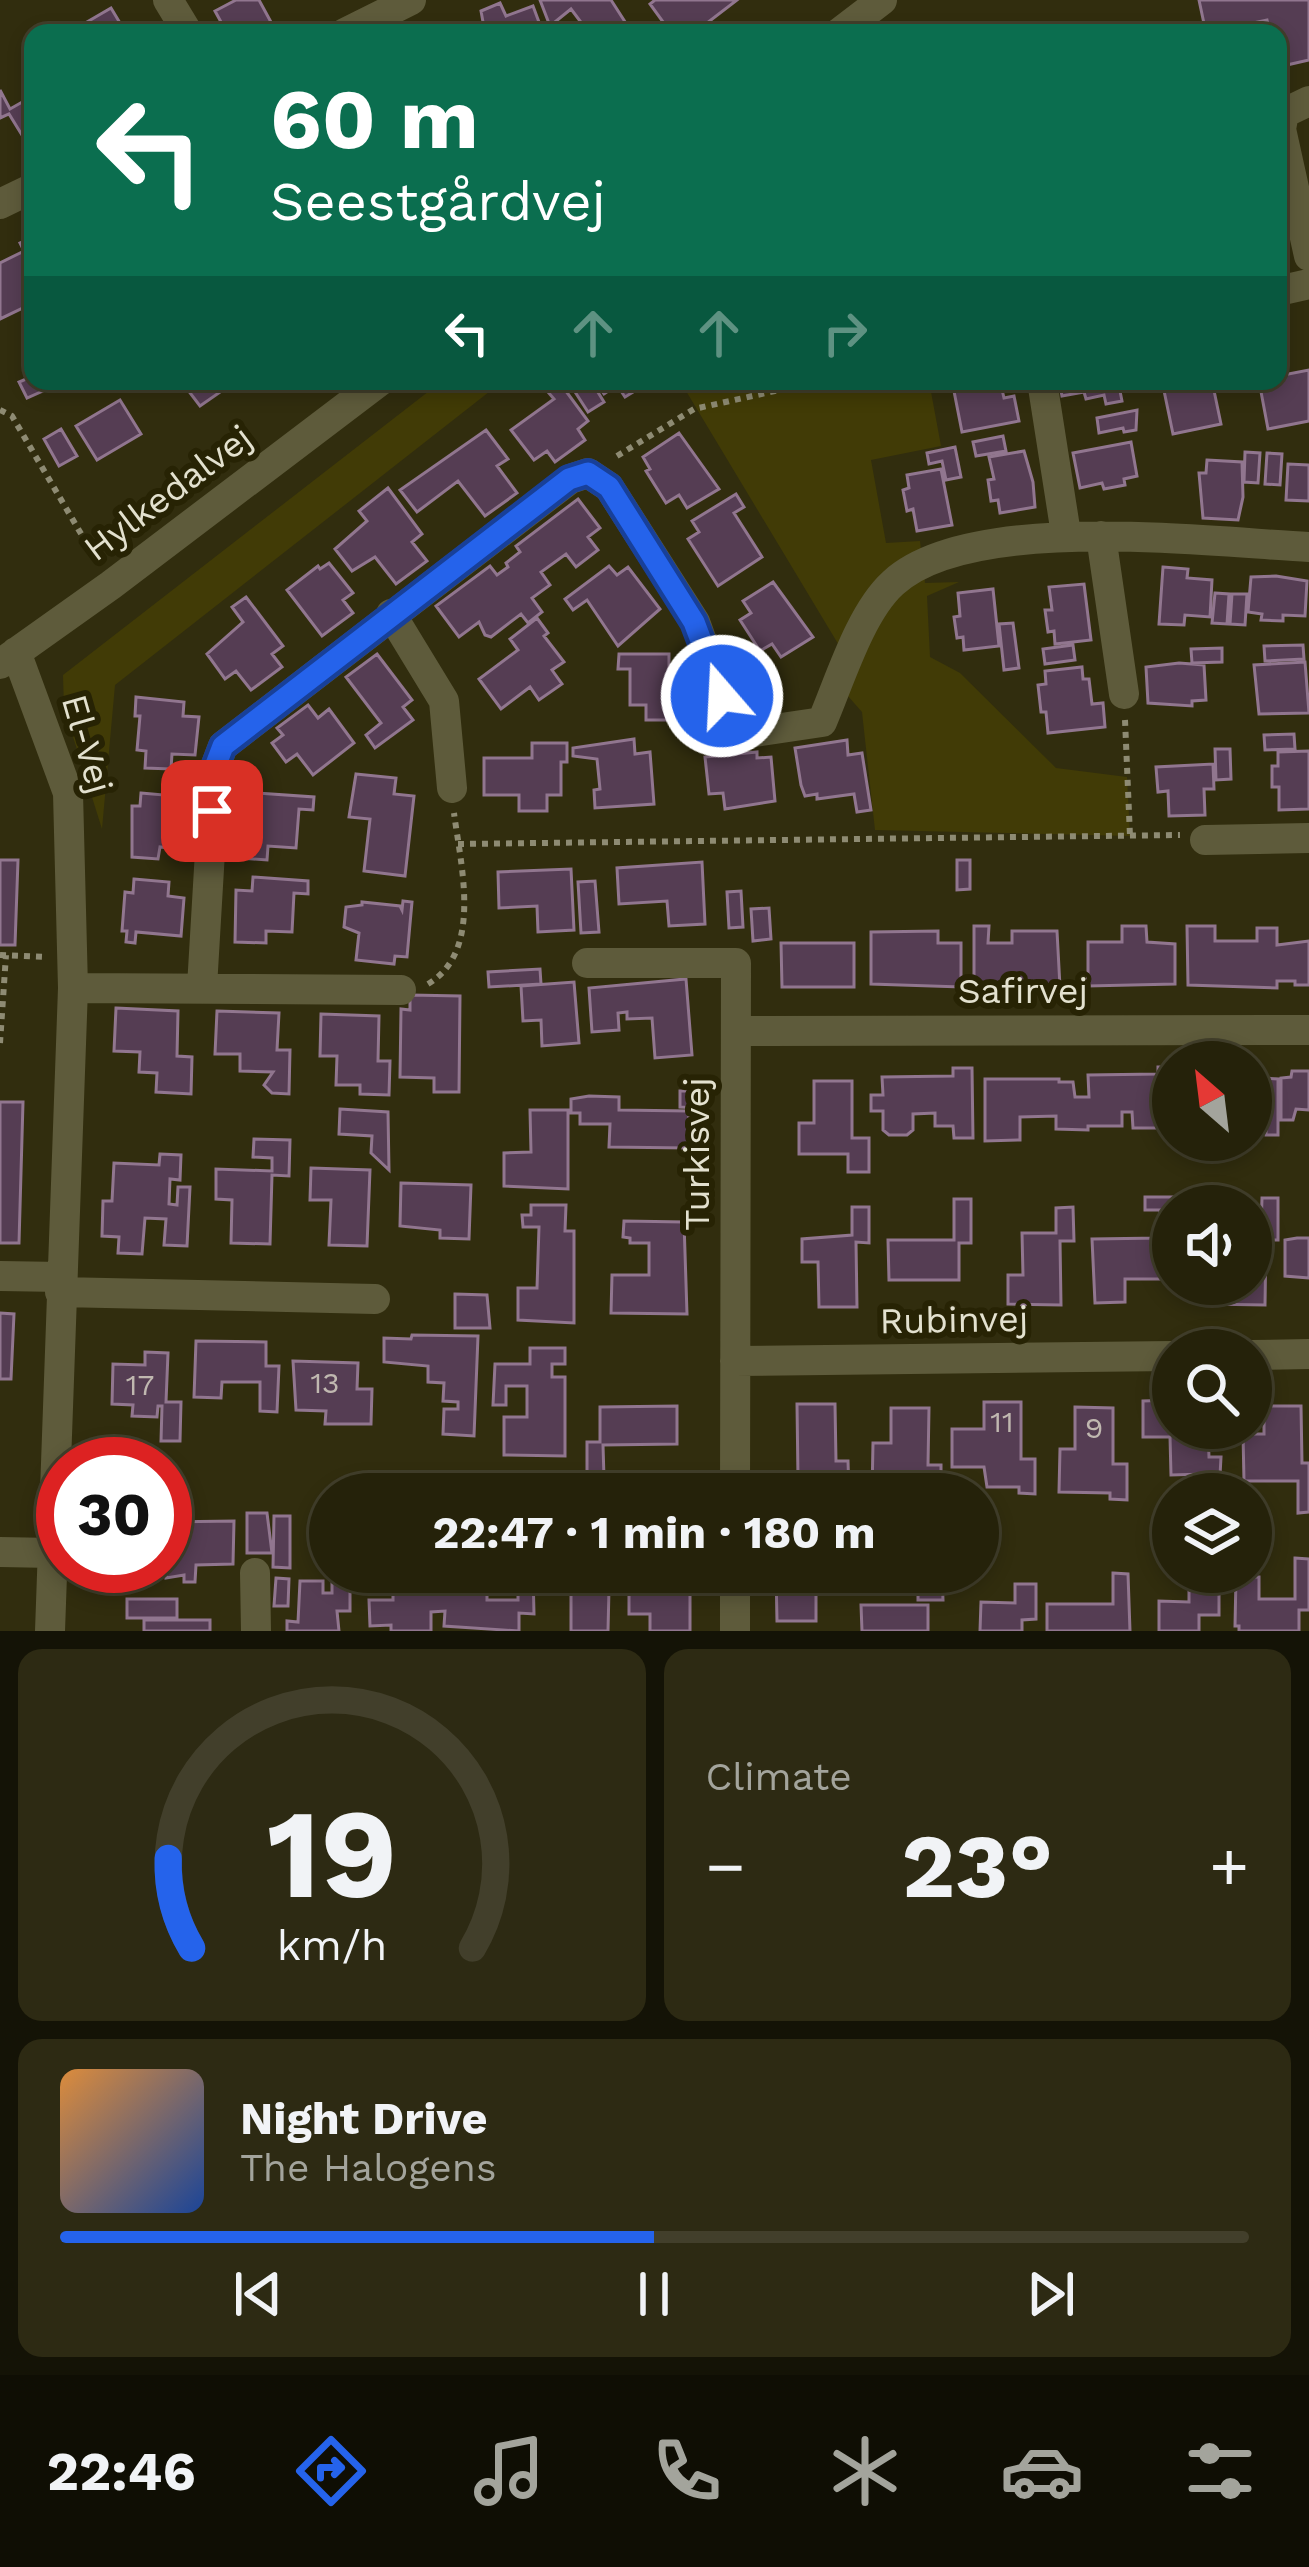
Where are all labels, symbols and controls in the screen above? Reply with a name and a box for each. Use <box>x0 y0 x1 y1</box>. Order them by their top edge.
text: 60 m <box>270 70 479 168</box>
icon: left <box>72 72 228 228</box>
text: Seestgårdvej <box>270 170 606 233</box>
icon: left <box>434 300 500 366</box>
icon: ahead <box>560 300 626 366</box>
icon: ahead <box>686 300 752 366</box>
icon: right <box>812 300 878 366</box>
street label: Hylkedalvej <box>76 416 260 570</box>
position arrow <box>659 633 785 759</box>
street label: El-Vej <box>53 690 121 798</box>
pin <box>161 760 263 862</box>
icon: arrive <box>179 778 245 844</box>
street label: Safirvej <box>958 970 1088 1012</box>
north arrow <box>1152 1041 1272 1161</box>
map controls <box>1152 1041 1272 1593</box>
street label: Turkisvej <box>676 1077 718 1231</box>
button: sound <box>1152 1185 1272 1305</box>
street label: Rubinvej <box>879 1298 1029 1342</box>
button: search <box>1152 1329 1272 1449</box>
house number: 13 <box>310 1365 340 1400</box>
house number: 17 <box>126 1367 154 1402</box>
house number: 11 <box>990 1404 1014 1439</box>
house number: 9 <box>1085 1410 1103 1445</box>
speed limit sign: 30 <box>36 1437 192 1593</box>
button: layers <box>1152 1473 1272 1593</box>
text: 22:47 · 1 min · 180 m <box>432 1506 876 1559</box>
text: Climate <box>706 1754 852 1799</box>
text: 19 <box>266 1781 397 1927</box>
text: 23° <box>901 1813 1053 1919</box>
text: − <box>706 1828 745 1905</box>
text: + <box>1209 1828 1249 1905</box>
text: km/h <box>276 1920 387 1970</box>
text: Night Drive <box>240 2092 488 2145</box>
text: The Halogens <box>240 2145 496 2190</box>
icon: previous <box>225 2261 291 2327</box>
icon: pause <box>621 2261 687 2327</box>
icon: next <box>1018 2261 1084 2327</box>
icon: directions <box>289 2429 373 2513</box>
icon: music <box>467 2429 551 2513</box>
icon: phone <box>645 2429 729 2513</box>
icon: climate <box>823 2429 907 2513</box>
icon: car <box>1000 2429 1084 2513</box>
icon: filters <box>1178 2429 1262 2513</box>
text: 22:46 <box>47 2440 196 2503</box>

